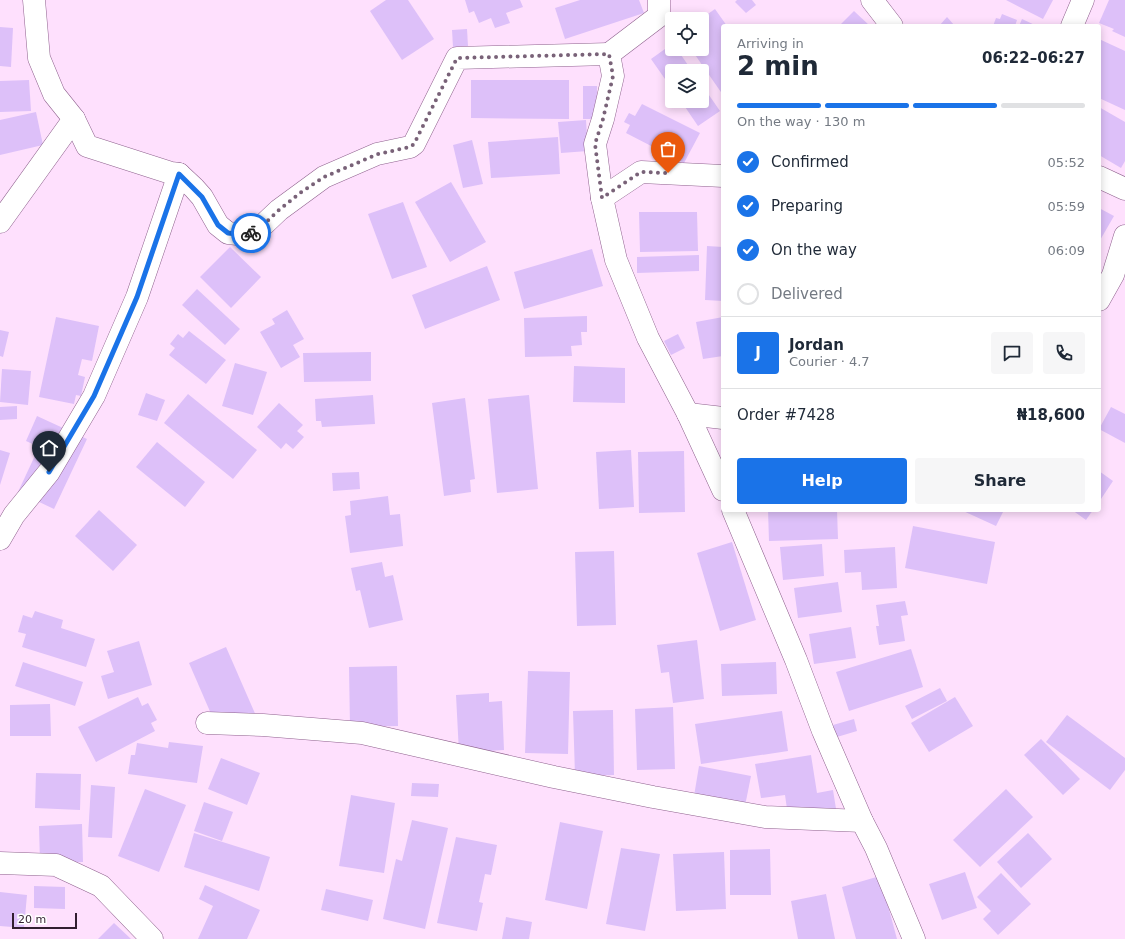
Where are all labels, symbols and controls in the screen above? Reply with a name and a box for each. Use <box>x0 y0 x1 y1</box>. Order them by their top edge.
map controls <box>665 12 709 108</box>
button: locate <box>665 12 709 56</box>
text: Arriving in <box>737 36 804 51</box>
text: 06:22–06:27 <box>982 49 1085 67</box>
text: 2 min <box>737 51 819 81</box>
button: layers <box>665 64 709 108</box>
text: On the way · 130 m <box>737 114 865 129</box>
pin <box>651 132 685 173</box>
icon: bag <box>657 138 679 160</box>
icon: check <box>737 151 759 173</box>
text: Confirmed <box>771 153 849 171</box>
text: 05:52 <box>1048 155 1085 170</box>
icon: check <box>737 195 759 217</box>
text: Preparing <box>771 197 843 215</box>
text: 05:59 <box>1048 199 1085 214</box>
courier <box>231 213 271 253</box>
icon: bike <box>240 222 262 244</box>
icon: check <box>737 239 759 261</box>
text: On the way <box>771 241 857 259</box>
text: 06:09 <box>1048 243 1085 258</box>
text: Delivered <box>771 285 843 303</box>
button: chat <box>991 332 1033 374</box>
button: phone <box>1043 332 1085 374</box>
text: Jordan <box>789 336 844 354</box>
text: J <box>755 344 761 362</box>
text: Courier · 4.7 <box>789 354 870 369</box>
text: Order #7428 <box>737 406 835 424</box>
text: ₦18,600 <box>1017 406 1085 424</box>
pin <box>32 431 66 472</box>
icon: home <box>38 437 60 459</box>
button: Help <box>737 458 907 504</box>
button: Share <box>915 458 1085 504</box>
scale bar <box>12 911 77 930</box>
text: 20 m <box>18 913 46 926</box>

